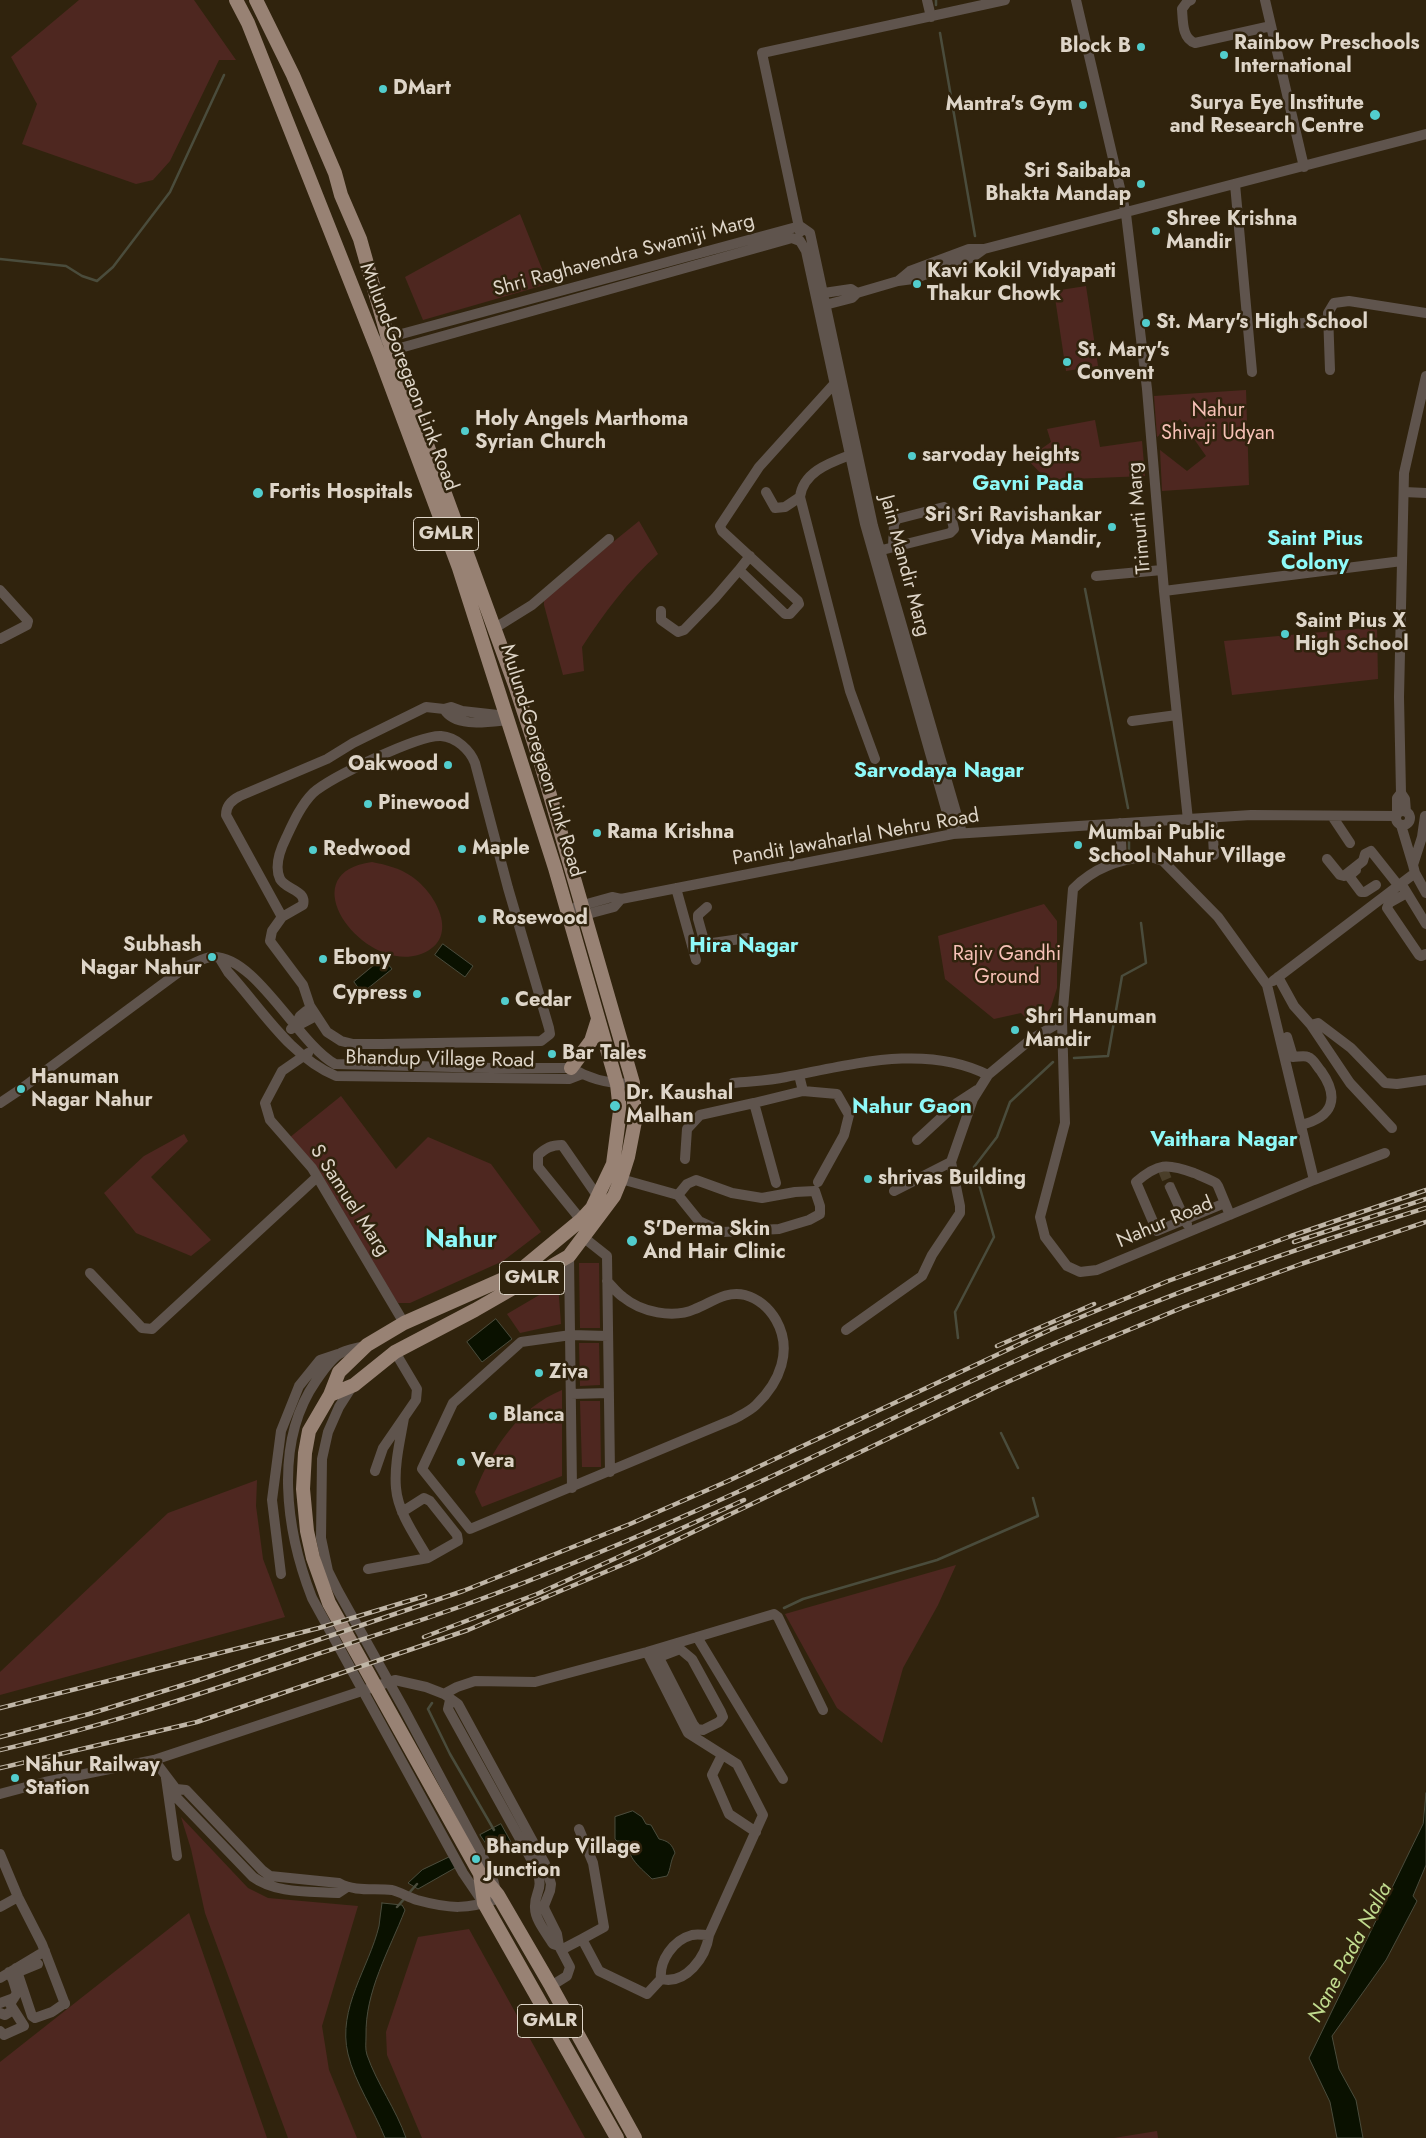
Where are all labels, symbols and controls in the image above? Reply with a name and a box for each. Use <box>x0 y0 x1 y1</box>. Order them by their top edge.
place label: Rainbow Preschools International <box>1234 32 1420 79</box>
place label: Block B <box>1060 35 1131 59</box>
marker: Block B <box>1135 41 1147 53</box>
marker: Rainbow Preschools International <box>1218 49 1230 61</box>
place label: DMart <box>393 77 451 101</box>
marker: DMart <box>377 83 389 95</box>
place label: Surya Eye Institute and Research Centre <box>1170 92 1364 139</box>
place label: Mantra's Gym <box>945 93 1073 117</box>
marker: Mantra's Gym <box>1077 99 1089 111</box>
marker: Surya Eye Institute and Research Centre <box>1368 108 1382 122</box>
place label: Sri Saibaba Bhakta Mandap <box>985 160 1131 207</box>
marker: Sri Saibaba Bhakta Mandap <box>1135 178 1147 190</box>
place label: Shree Krishna Mandir <box>1166 208 1297 255</box>
street label: Shri Raghavendra Swamiji Marg <box>491 209 757 303</box>
marker: Shree Krishna Mandir <box>1150 225 1162 237</box>
street label: Mulund-Goregaon Link Road <box>353 260 463 494</box>
place label: Kavi Kokil Vidyapati Thakur Chowk <box>927 260 1116 307</box>
marker: Kavi Kokil Vidyapati Thakur Chowk <box>911 278 923 290</box>
place label: St. Mary's High School <box>1156 311 1368 335</box>
marker: St. Mary's High School <box>1140 317 1152 329</box>
place label: St. Mary's Convent <box>1077 339 1169 386</box>
marker: St. Mary's Convent <box>1061 356 1073 368</box>
park label: Nahur Shivaji Udyan <box>1161 399 1275 446</box>
place label: Holy Angels Marthoma Syrian Church <box>475 408 688 455</box>
marker: Holy Angels Marthoma Syrian Church <box>459 425 471 437</box>
place label: sarvoday heights <box>922 444 1080 468</box>
marker: sarvoday heights <box>906 450 918 462</box>
street label: Trimurti Marg <box>1123 461 1157 575</box>
district label: Gavni Pada <box>972 472 1084 498</box>
place label: Fortis Hospitals <box>269 481 413 505</box>
marker: Fortis Hospitals <box>251 486 265 500</box>
street label: Jain Mandir Marg <box>874 493 934 639</box>
place label: Sri Sri Ravishankar Vidya Mandir, <box>925 504 1102 551</box>
road number: GMLR <box>414 518 478 550</box>
marker: Sri Sri Ravishankar Vidya Mandir, <box>1106 521 1118 533</box>
district label: Saint Pius Colony <box>1267 527 1363 577</box>
place label: Saint Pius X High School <box>1295 610 1409 657</box>
marker: Saint Pius X High School <box>1279 628 1291 640</box>
street label: Mulund-Goregaon Link Road <box>494 642 588 880</box>
place label: Oakwood <box>348 753 438 777</box>
marker: Oakwood <box>442 759 454 771</box>
district label: Sarvodaya Nagar <box>854 759 1024 785</box>
place label: Pinewood <box>378 792 469 816</box>
marker: Pinewood <box>362 798 374 810</box>
street label: Pandit Jawaharlal Nehru Road <box>731 804 981 872</box>
place label: Rama Krishna <box>607 821 734 845</box>
place label: Mumbai Public School Nahur Village <box>1088 822 1286 869</box>
marker: Rama Krishna <box>591 827 603 839</box>
place label: Maple <box>472 837 530 861</box>
place label: Redwood <box>323 838 411 862</box>
marker: Mumbai Public School Nahur Village <box>1072 839 1084 851</box>
marker: Maple <box>456 843 468 855</box>
marker: Redwood <box>307 844 319 856</box>
place label: Rosewood <box>492 907 588 931</box>
marker: Rosewood <box>476 913 488 925</box>
place label: Subhash Nagar Nahur <box>80 934 202 981</box>
district label: Hira Nagar <box>689 934 799 960</box>
park label: Rajiv Gandhi Ground <box>953 943 1061 990</box>
place label: Ebony <box>333 947 391 971</box>
marker: Subhash Nagar Nahur <box>206 951 218 963</box>
marker: Ebony <box>317 953 329 965</box>
place label: Cypress <box>333 982 407 1006</box>
marker: Cypress <box>411 988 423 1000</box>
place label: Cedar <box>515 989 572 1013</box>
marker: Cedar <box>499 995 511 1007</box>
place label: Shri Hanuman Mandir <box>1025 1006 1157 1053</box>
marker: Shri Hanuman Mandir <box>1009 1024 1021 1036</box>
place label: Bar Tales <box>562 1042 646 1066</box>
street label: Bhandup Village Road <box>345 1046 535 1074</box>
marker: Bar Tales <box>546 1048 558 1060</box>
place label: Hanuman Nagar Nahur <box>31 1066 153 1113</box>
place label: Dr. Kaushal Malhan <box>626 1082 733 1129</box>
marker: Hanuman Nagar Nahur <box>15 1083 27 1095</box>
district label: Nahur Gaon <box>852 1095 972 1121</box>
marker: Dr. Kaushal Malhan <box>608 1099 622 1113</box>
district label: Vaithara Nagar <box>1150 1128 1298 1154</box>
street label: S Samuel Marg <box>304 1141 394 1261</box>
place label: shrivas Building <box>878 1167 1026 1191</box>
marker: shrivas Building <box>862 1173 874 1185</box>
street label: Nahur Road <box>1113 1192 1217 1254</box>
place label: S'Derma Skin And Hair Clinic <box>643 1218 786 1265</box>
district label: Nahur <box>425 1226 497 1256</box>
marker: S'Derma Skin And Hair Clinic <box>625 1234 639 1248</box>
road number: GMLR <box>500 1262 564 1294</box>
place label: Ziva <box>549 1361 588 1385</box>
marker: Ziva <box>533 1367 545 1379</box>
place label: Blanca <box>503 1404 565 1428</box>
marker: Blanca <box>487 1410 499 1422</box>
place label: Vera <box>471 1450 515 1474</box>
marker: Vera <box>455 1456 467 1468</box>
place label: Nahur Railway Station <box>25 1754 160 1801</box>
marker: Nahur Railway Station <box>9 1772 21 1784</box>
place label: Bhandup Village Junction <box>486 1836 641 1883</box>
marker: Bhandup Village Junction <box>470 1853 482 1865</box>
water label: Nane Pada Nalla <box>1303 1879 1399 2027</box>
road number: GMLR <box>518 2004 582 2038</box>

